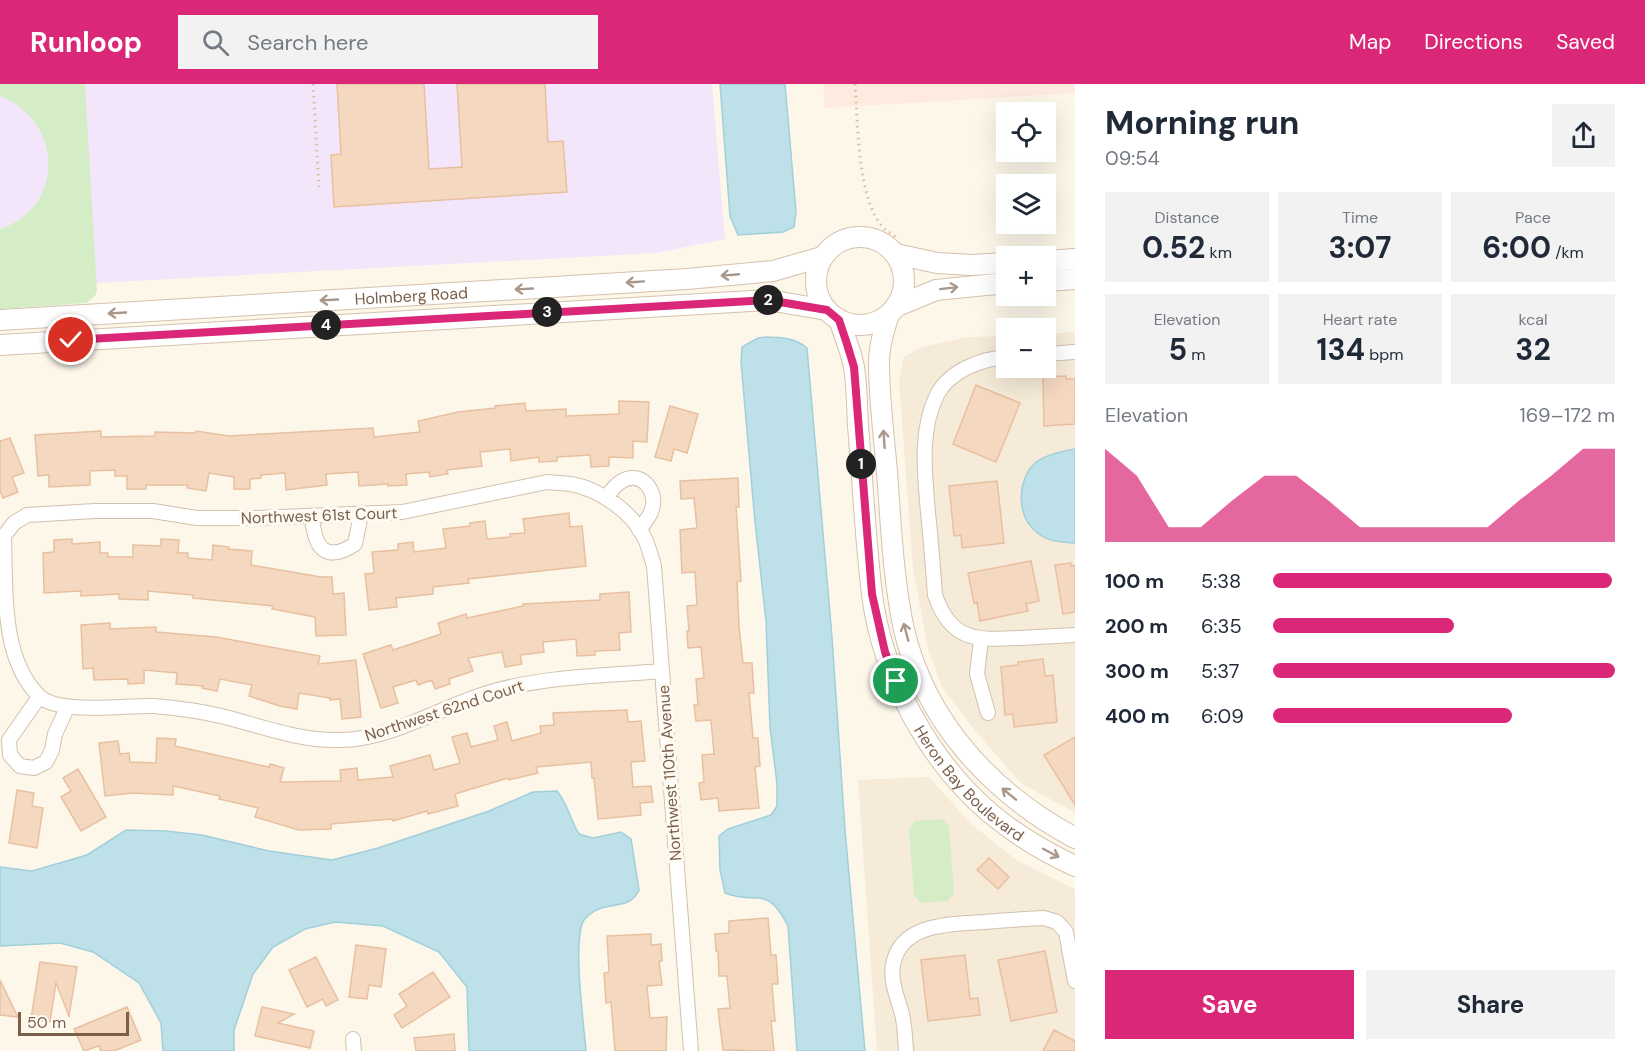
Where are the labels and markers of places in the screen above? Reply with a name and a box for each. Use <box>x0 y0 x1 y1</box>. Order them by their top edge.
pin: 2 <box>753 285 783 315</box>
pin: 3 <box>532 297 562 327</box>
pin: 4 <box>311 310 341 340</box>
pin <box>45 314 96 365</box>
pin: 1 <box>846 449 876 479</box>
pin <box>870 655 921 706</box>

